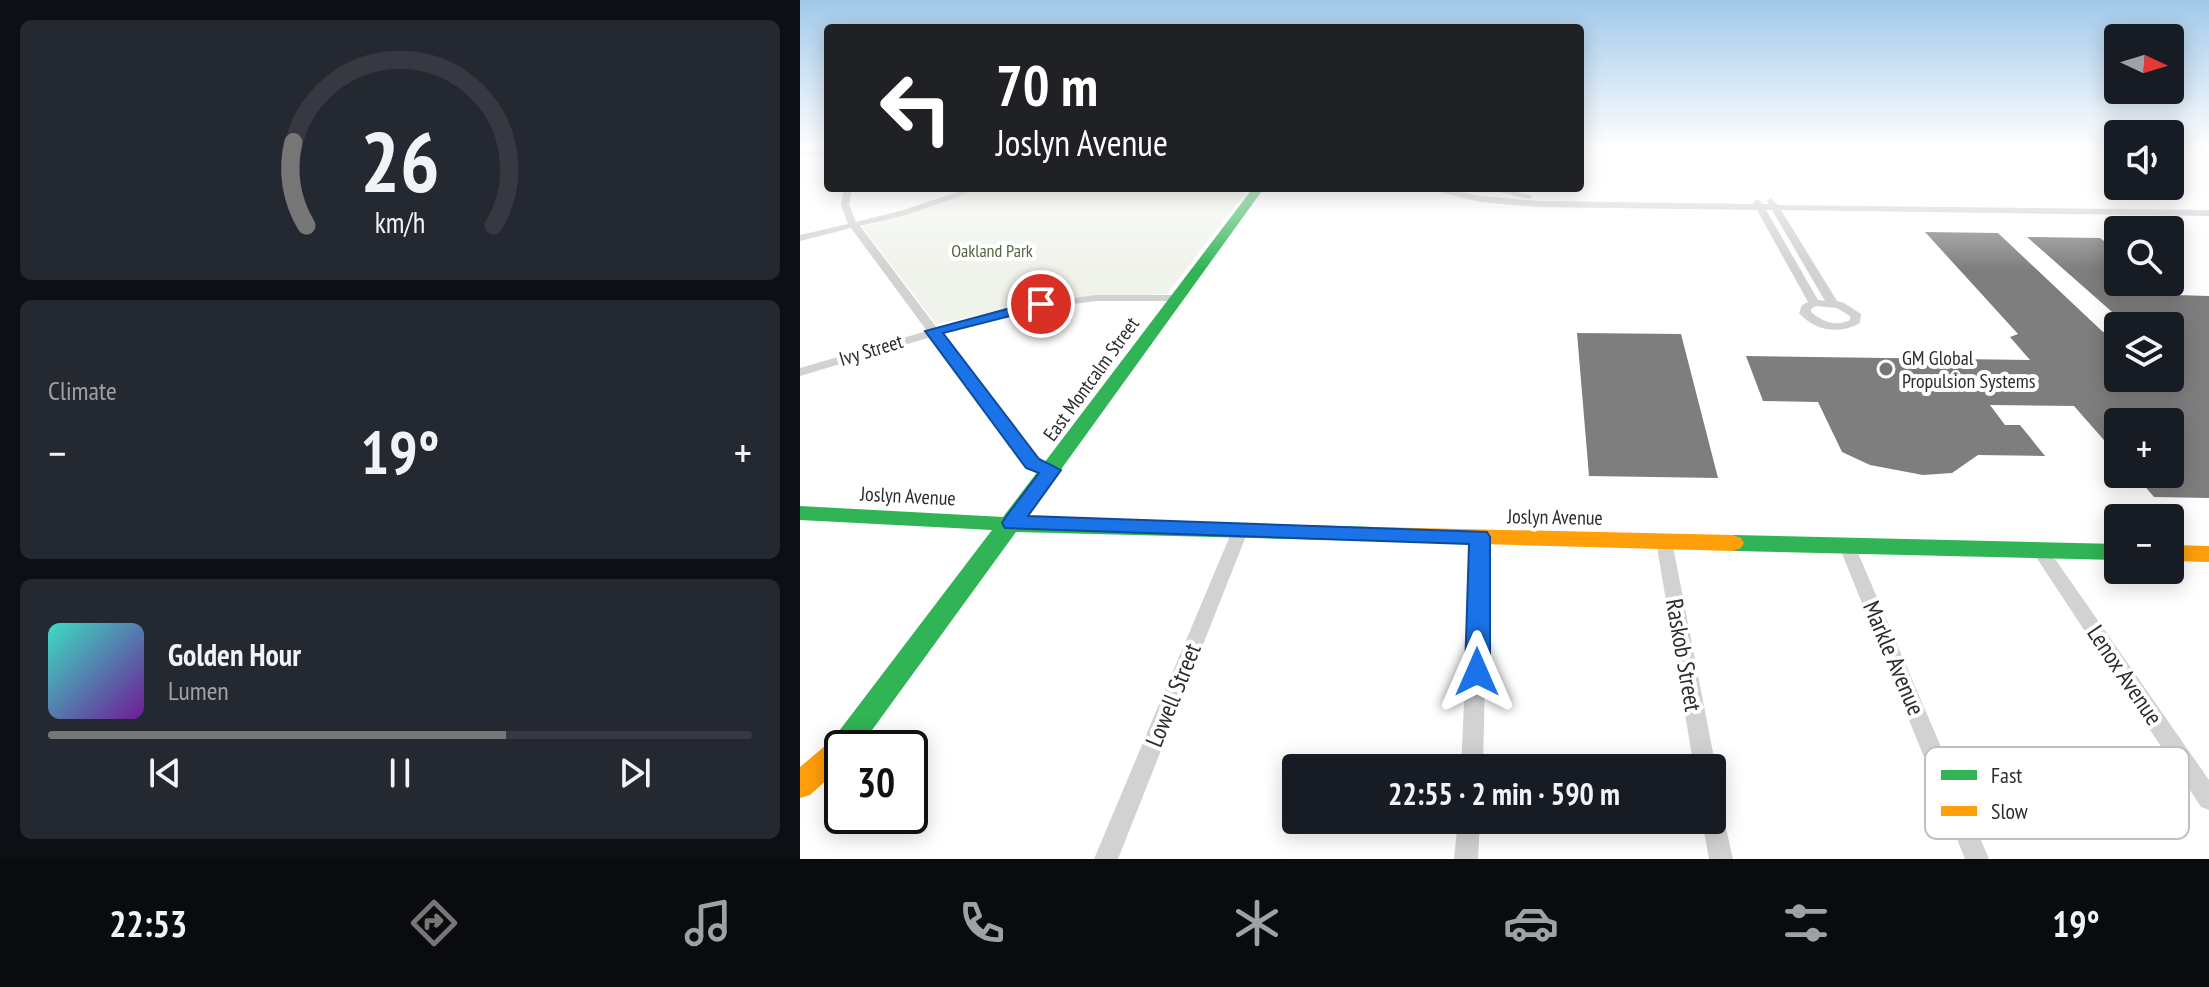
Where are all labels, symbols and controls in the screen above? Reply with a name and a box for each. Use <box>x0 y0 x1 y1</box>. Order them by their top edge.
north arrow <box>2104 24 2184 104</box>
map controls <box>2104 24 2184 584</box>
text: 70 m <box>996 49 1098 121</box>
icon: left <box>864 56 968 160</box>
text: 26 <box>360 106 440 214</box>
text: Joslyn Avenue <box>996 119 1168 166</box>
button: sound <box>2104 120 2184 200</box>
text: km/h <box>375 204 425 241</box>
button: search <box>2104 216 2184 296</box>
park label: Oakland Park <box>951 239 1033 262</box>
pin <box>1007 270 1075 338</box>
icon: arrive <box>1019 282 1063 326</box>
street label: East Montcalm Street <box>1037 311 1145 446</box>
button: layers <box>2104 312 2184 392</box>
street label: Ivy Street <box>836 328 906 372</box>
place label: GM Global Propulsion Systems <box>1902 345 2036 394</box>
marker: GM Global Propulsion Systems <box>1877 360 1895 378</box>
text: Climate <box>48 374 117 407</box>
button: + <box>2104 408 2184 488</box>
text: 19° <box>360 413 440 491</box>
text: − <box>48 424 66 481</box>
text: + <box>734 424 752 481</box>
street label: Joslyn Avenue <box>859 480 956 511</box>
street label: Joslyn Avenue <box>1506 503 1603 531</box>
button: − <box>2104 504 2184 584</box>
street label: Raskob Street <box>1659 596 1709 714</box>
street label: Markle Avenue <box>1856 596 1932 720</box>
street label: Lenox Avenue <box>2080 619 2170 731</box>
position arrow <box>1435 630 1519 714</box>
text: Golden Hour <box>168 635 301 674</box>
street label: Lowell Street <box>1138 638 1208 751</box>
text: Lumen <box>168 674 229 707</box>
speed limit sign: 30 <box>824 730 928 834</box>
legend <box>1925 747 2189 839</box>
icon: previous <box>143 751 187 795</box>
icon: pause <box>378 751 422 795</box>
icon: next <box>613 751 657 795</box>
text: Fast <box>1991 761 2022 789</box>
text: 22:55 · 2 min · 590 m <box>1388 774 1620 813</box>
text: Slow <box>1991 797 2028 825</box>
icon: directions <box>406 895 462 951</box>
icon: music <box>680 895 736 951</box>
icon: phone <box>954 895 1010 951</box>
icon: climate <box>1229 895 1285 951</box>
icon: car <box>1503 895 1559 951</box>
icon: filters <box>1778 895 1834 951</box>
text: 22:53 <box>109 900 187 947</box>
text: 19° <box>2052 900 2100 947</box>

